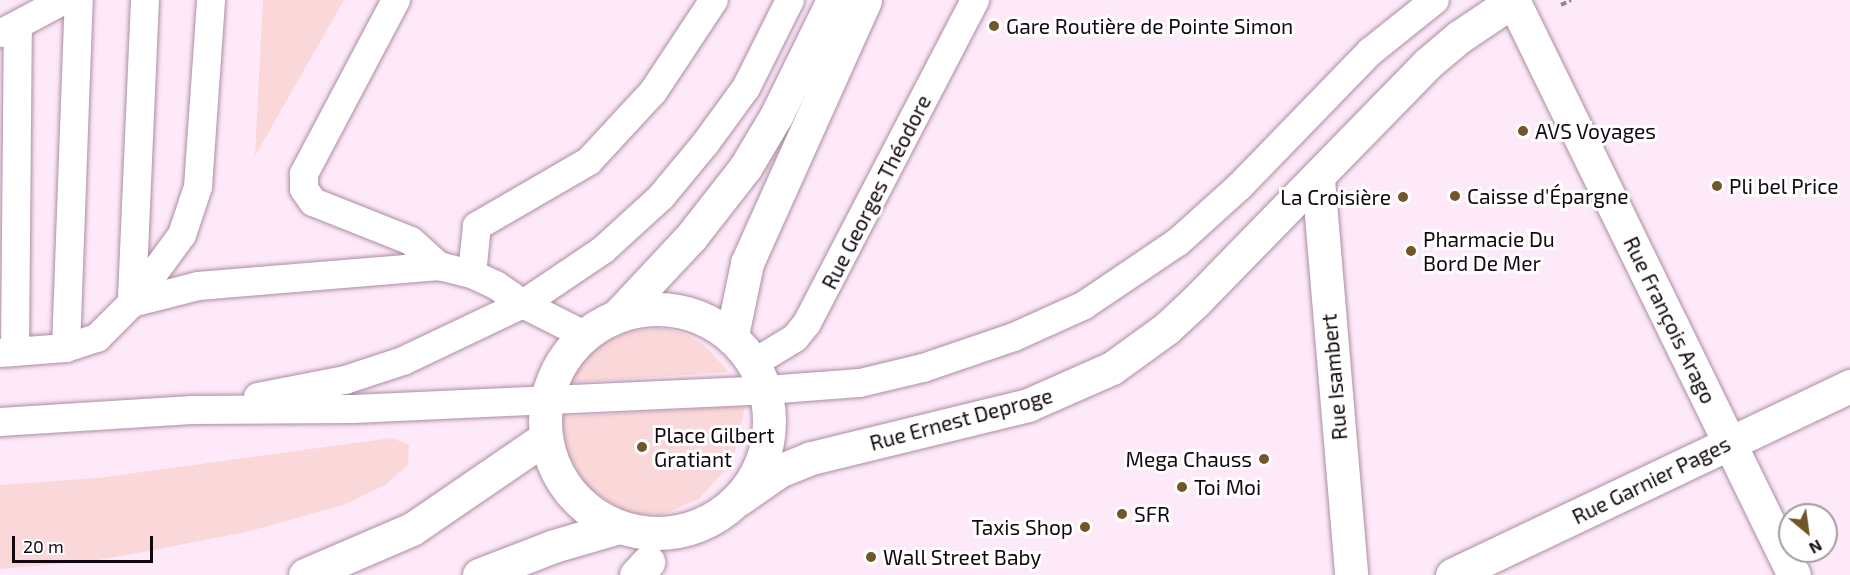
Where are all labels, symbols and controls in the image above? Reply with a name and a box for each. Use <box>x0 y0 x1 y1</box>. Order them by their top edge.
place label: Gare Routière de Pointe Simon <box>1006 13 1293 39</box>
marker: Gare Routière de Pointe Simon <box>987 19 1001 33</box>
street label: Rue Georges Théodore <box>816 91 936 293</box>
place label: AVS Voyages <box>1535 118 1657 144</box>
marker: AVS Voyages <box>1516 124 1530 138</box>
place label: Pli bel Price <box>1729 173 1839 199</box>
marker: Pli bel Price <box>1710 179 1724 193</box>
place label: Caisse d'Épargne <box>1467 183 1628 209</box>
place label: La Croisière <box>1280 184 1391 210</box>
marker: Caisse d'Épargne <box>1448 189 1462 203</box>
marker: La Croisière <box>1396 190 1410 204</box>
place label: Pharmacie Du Bord De Mer <box>1423 226 1555 276</box>
street label: Rue François Arago <box>1619 232 1721 408</box>
marker: Pharmacie Du Bord De Mer <box>1404 244 1418 258</box>
street label: Rue Isambert <box>1316 313 1352 441</box>
street label: Rue Ernest Deproge <box>867 382 1055 456</box>
place label: Place Gilbert Gratiant <box>654 422 775 472</box>
street label: Rue Garnier Pages <box>1568 431 1734 529</box>
marker: Place Gilbert Gratiant <box>635 440 649 454</box>
place label: Mega Chauss <box>1125 446 1252 472</box>
marker: Mega Chauss <box>1257 452 1271 466</box>
place label: Toi Moi <box>1194 474 1261 500</box>
marker: Toi Moi <box>1175 480 1189 494</box>
place label: SFR <box>1134 501 1170 527</box>
north arrow <box>1778 503 1838 563</box>
marker: SFR <box>1115 507 1129 521</box>
place label: Taxis Shop <box>972 514 1073 540</box>
marker: Taxis Shop <box>1078 520 1092 534</box>
scale bar <box>15 524 156 562</box>
text: 20 m <box>23 535 64 557</box>
text: N <box>1806 536 1826 559</box>
place label: Wall Street Baby <box>883 544 1042 570</box>
marker: Wall Street Baby <box>864 550 878 564</box>

